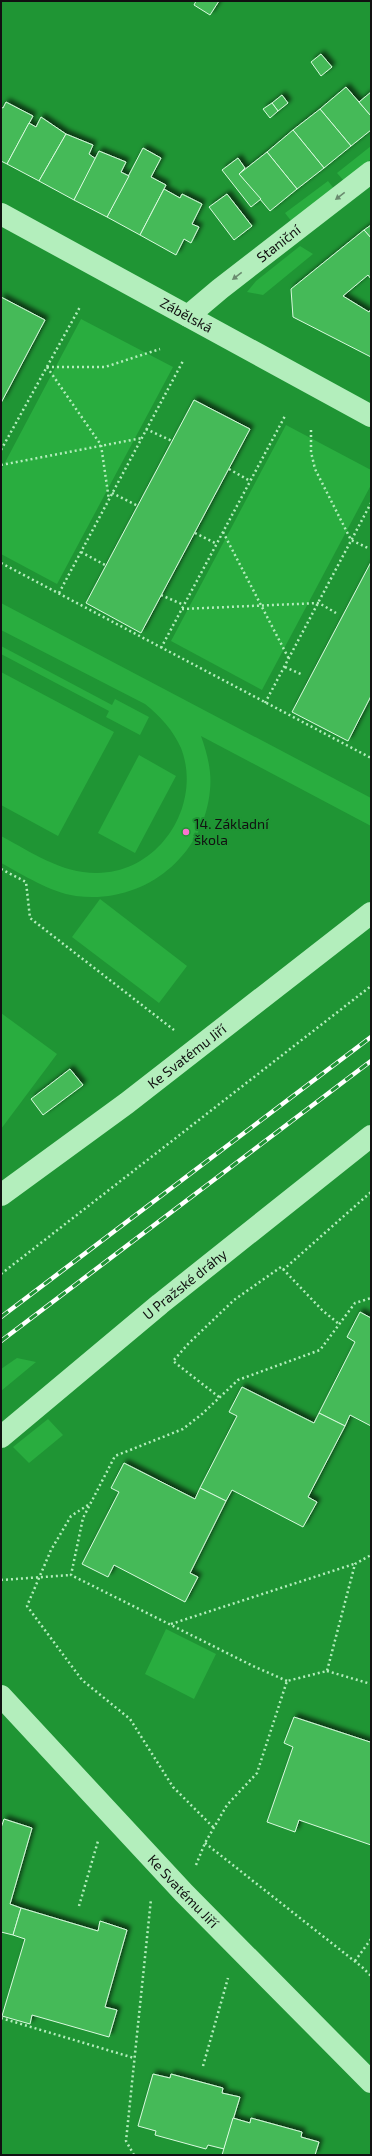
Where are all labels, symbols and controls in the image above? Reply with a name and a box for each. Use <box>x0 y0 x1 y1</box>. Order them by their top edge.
one-way arrow <box>335 192 346 200</box>
street label: Staniční <box>253 221 304 266</box>
one-way arrow <box>232 271 243 280</box>
street label: Zábělská <box>157 293 216 336</box>
place label: 14. Základní škola <box>194 815 269 848</box>
marker: 14. Základní škola <box>181 827 191 837</box>
street label: Ke Svatému Jiří <box>144 1020 230 1092</box>
street label: U Pražské dráhy <box>139 1245 230 1323</box>
street label: Ke Svatému Jiří <box>145 1851 223 1931</box>

